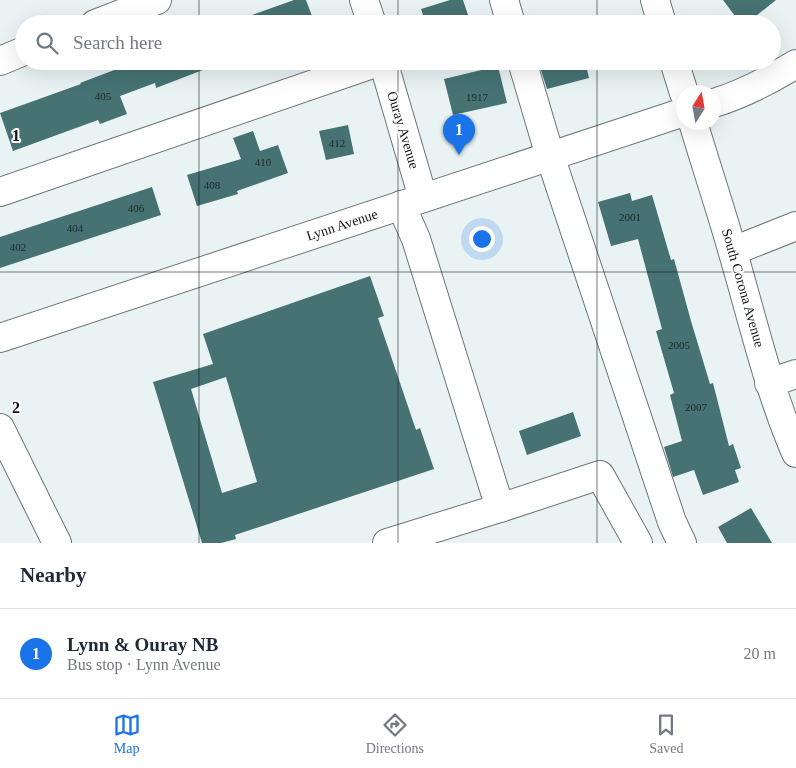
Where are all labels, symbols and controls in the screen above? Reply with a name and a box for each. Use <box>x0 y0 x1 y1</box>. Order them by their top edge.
search box <box>15 15 781 70</box>
icon: search <box>33 29 61 57</box>
text: Search here <box>73 32 162 53</box>
north arrow <box>676 85 721 130</box>
street label: Ouray Avenue <box>384 89 422 171</box>
house number: 405 <box>95 90 112 102</box>
house number: 1917 <box>466 91 489 103</box>
pin: 1 <box>443 114 475 155</box>
text: 1 <box>12 127 20 144</box>
house number: 412 <box>329 137 345 149</box>
house number: 410 <box>255 156 272 168</box>
house number: 408 <box>204 179 221 191</box>
house number: 406 <box>128 202 145 214</box>
street label: Lynn Avenue <box>304 206 380 244</box>
house number: 2001 <box>619 211 641 223</box>
house number: 404 <box>67 222 84 234</box>
your location <box>469 226 495 252</box>
street label: South Corona Avenue <box>719 227 767 349</box>
house number: 402 <box>10 241 26 253</box>
house number: 2005 <box>668 339 691 351</box>
text: 2 <box>12 399 20 416</box>
house number: 2007 <box>685 401 708 413</box>
text: Nearby <box>20 563 87 587</box>
text: Lynn & Ouray NB <box>67 634 219 655</box>
text: 1 <box>32 645 40 662</box>
text: 20 m <box>744 645 776 662</box>
text: Bus stop · Lynn Avenue <box>67 656 220 673</box>
tab: Map <box>113 711 141 757</box>
tab: Directions <box>366 711 424 757</box>
tab: Saved <box>649 711 683 757</box>

